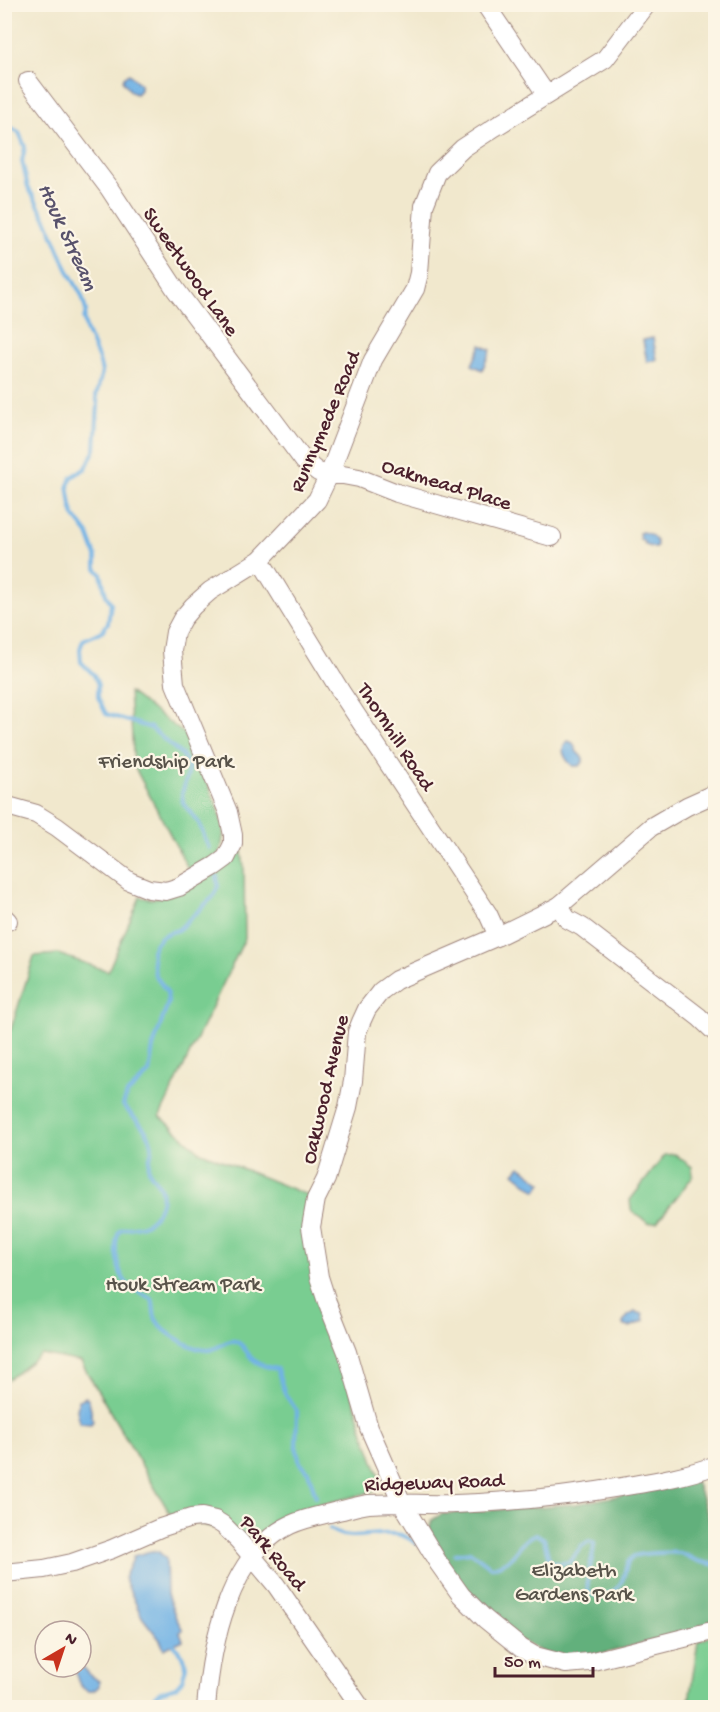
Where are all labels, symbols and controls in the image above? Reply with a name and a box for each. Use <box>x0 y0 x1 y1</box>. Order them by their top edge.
water label: Houk Stream <box>30 180 103 296</box>
street label: Sweetwood Lane <box>135 204 244 343</box>
street label: Runnymede Road <box>286 346 369 497</box>
street label: Oakmead Place <box>378 455 515 518</box>
street label: Thornhill Road <box>349 678 439 798</box>
park label: Friendship Park <box>98 751 236 776</box>
street label: Oakwood Avenue <box>298 1012 357 1167</box>
park label: Houk Stream Park <box>105 1274 263 1299</box>
street label: Ridgeway Road <box>364 1470 506 1499</box>
street label: Park Road <box>232 1511 311 1598</box>
park label: Elizabeth Gardens Park <box>515 1560 636 1609</box>
north arrow <box>33 1619 93 1679</box>
text: N <box>60 1629 81 1651</box>
scale bar <box>495 1640 592 1678</box>
text: 50 m <box>504 1653 541 1674</box>

